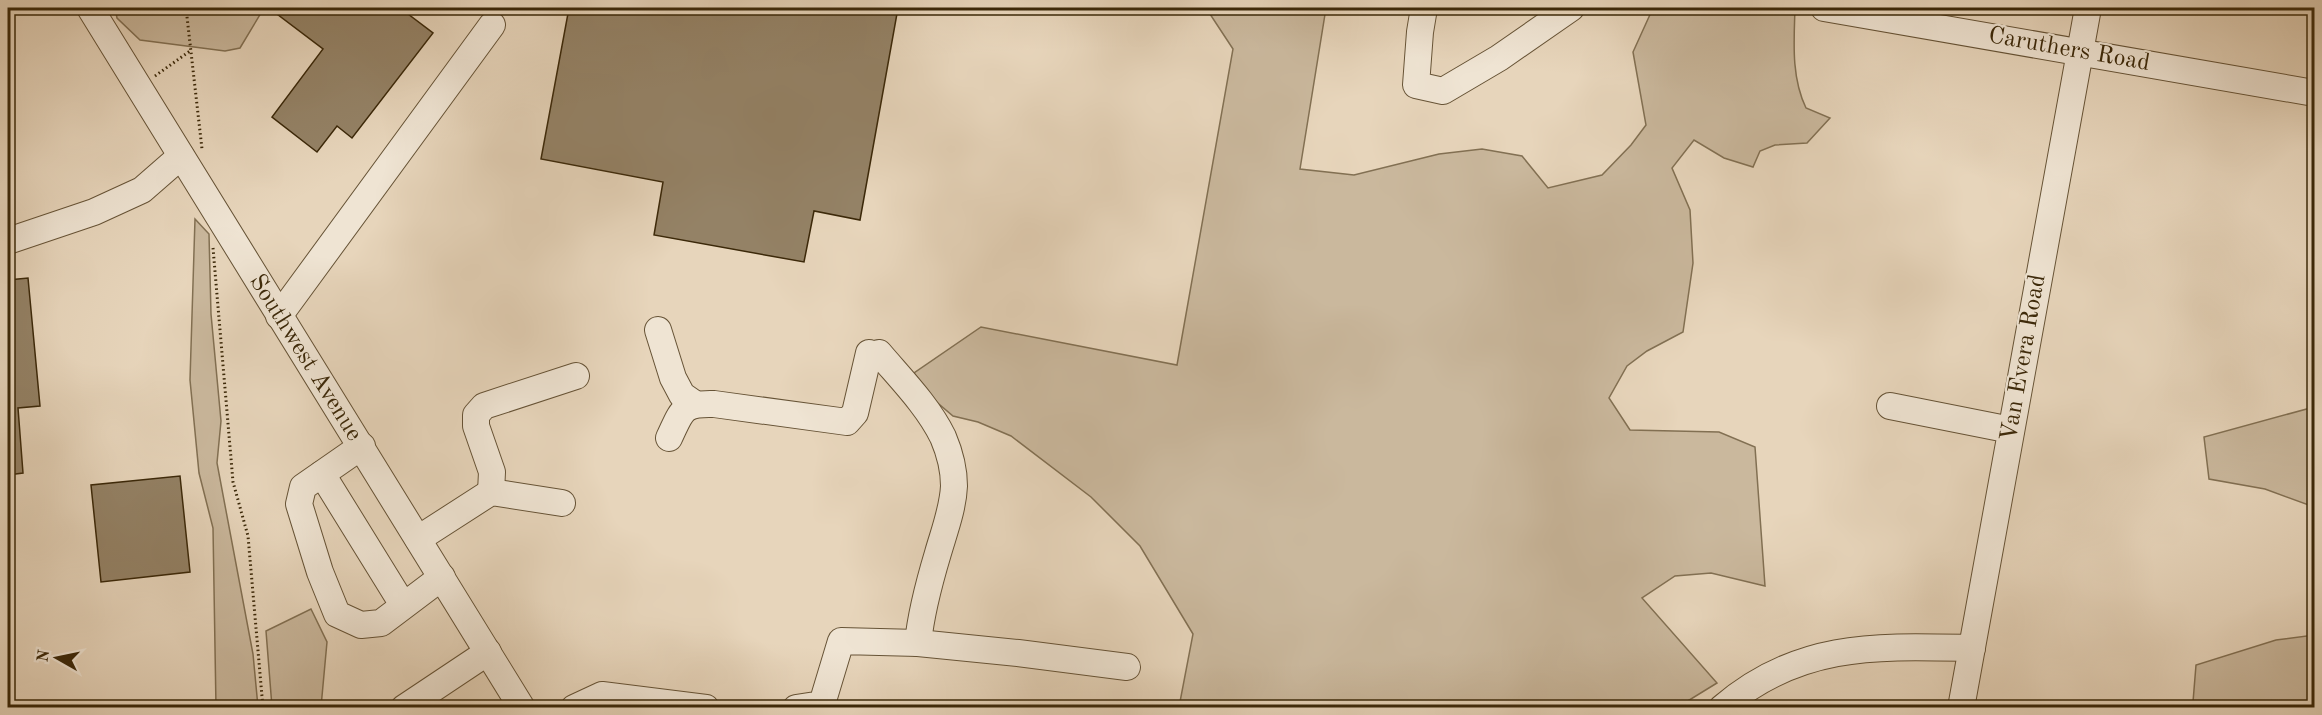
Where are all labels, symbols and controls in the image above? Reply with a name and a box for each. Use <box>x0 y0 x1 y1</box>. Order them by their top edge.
street label: Caruthers Road <box>1986 24 2152 76</box>
street label: Southwest Avenue <box>244 271 366 445</box>
street label: Van Evera Road <box>1997 273 2051 443</box>
north arrow <box>27 628 87 688</box>
text: N <box>35 648 53 663</box>

